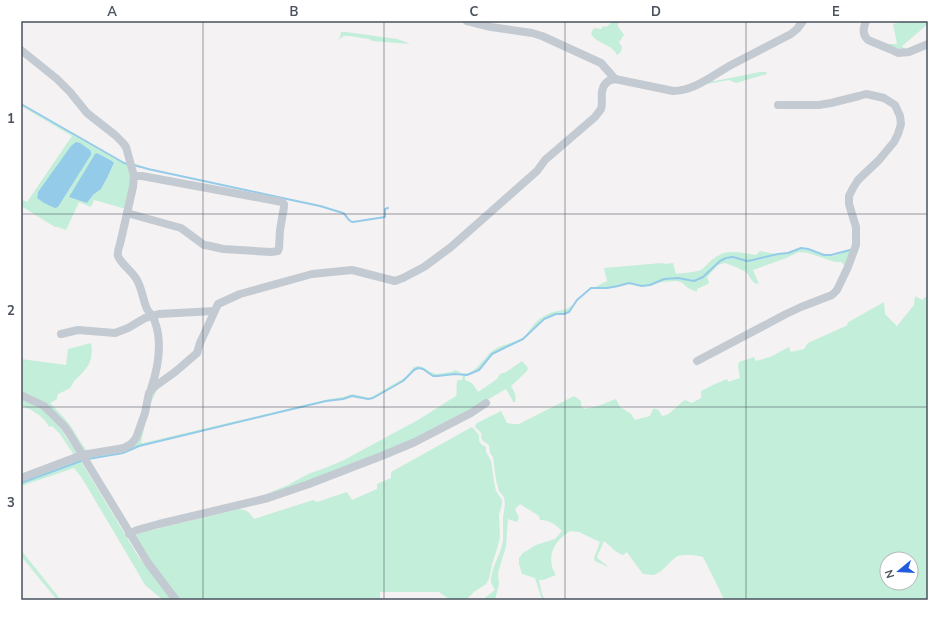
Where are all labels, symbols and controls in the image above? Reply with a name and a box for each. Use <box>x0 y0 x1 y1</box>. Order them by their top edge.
text: A <box>107 3 117 21</box>
text: B <box>290 3 299 21</box>
text: C <box>470 3 479 21</box>
text: D <box>651 3 661 21</box>
text: E <box>832 3 840 21</box>
text: 1 <box>7 110 15 128</box>
text: 2 <box>7 302 15 320</box>
text: 3 <box>7 494 15 512</box>
north arrow <box>879 551 919 591</box>
text: N <box>882 568 898 580</box>

